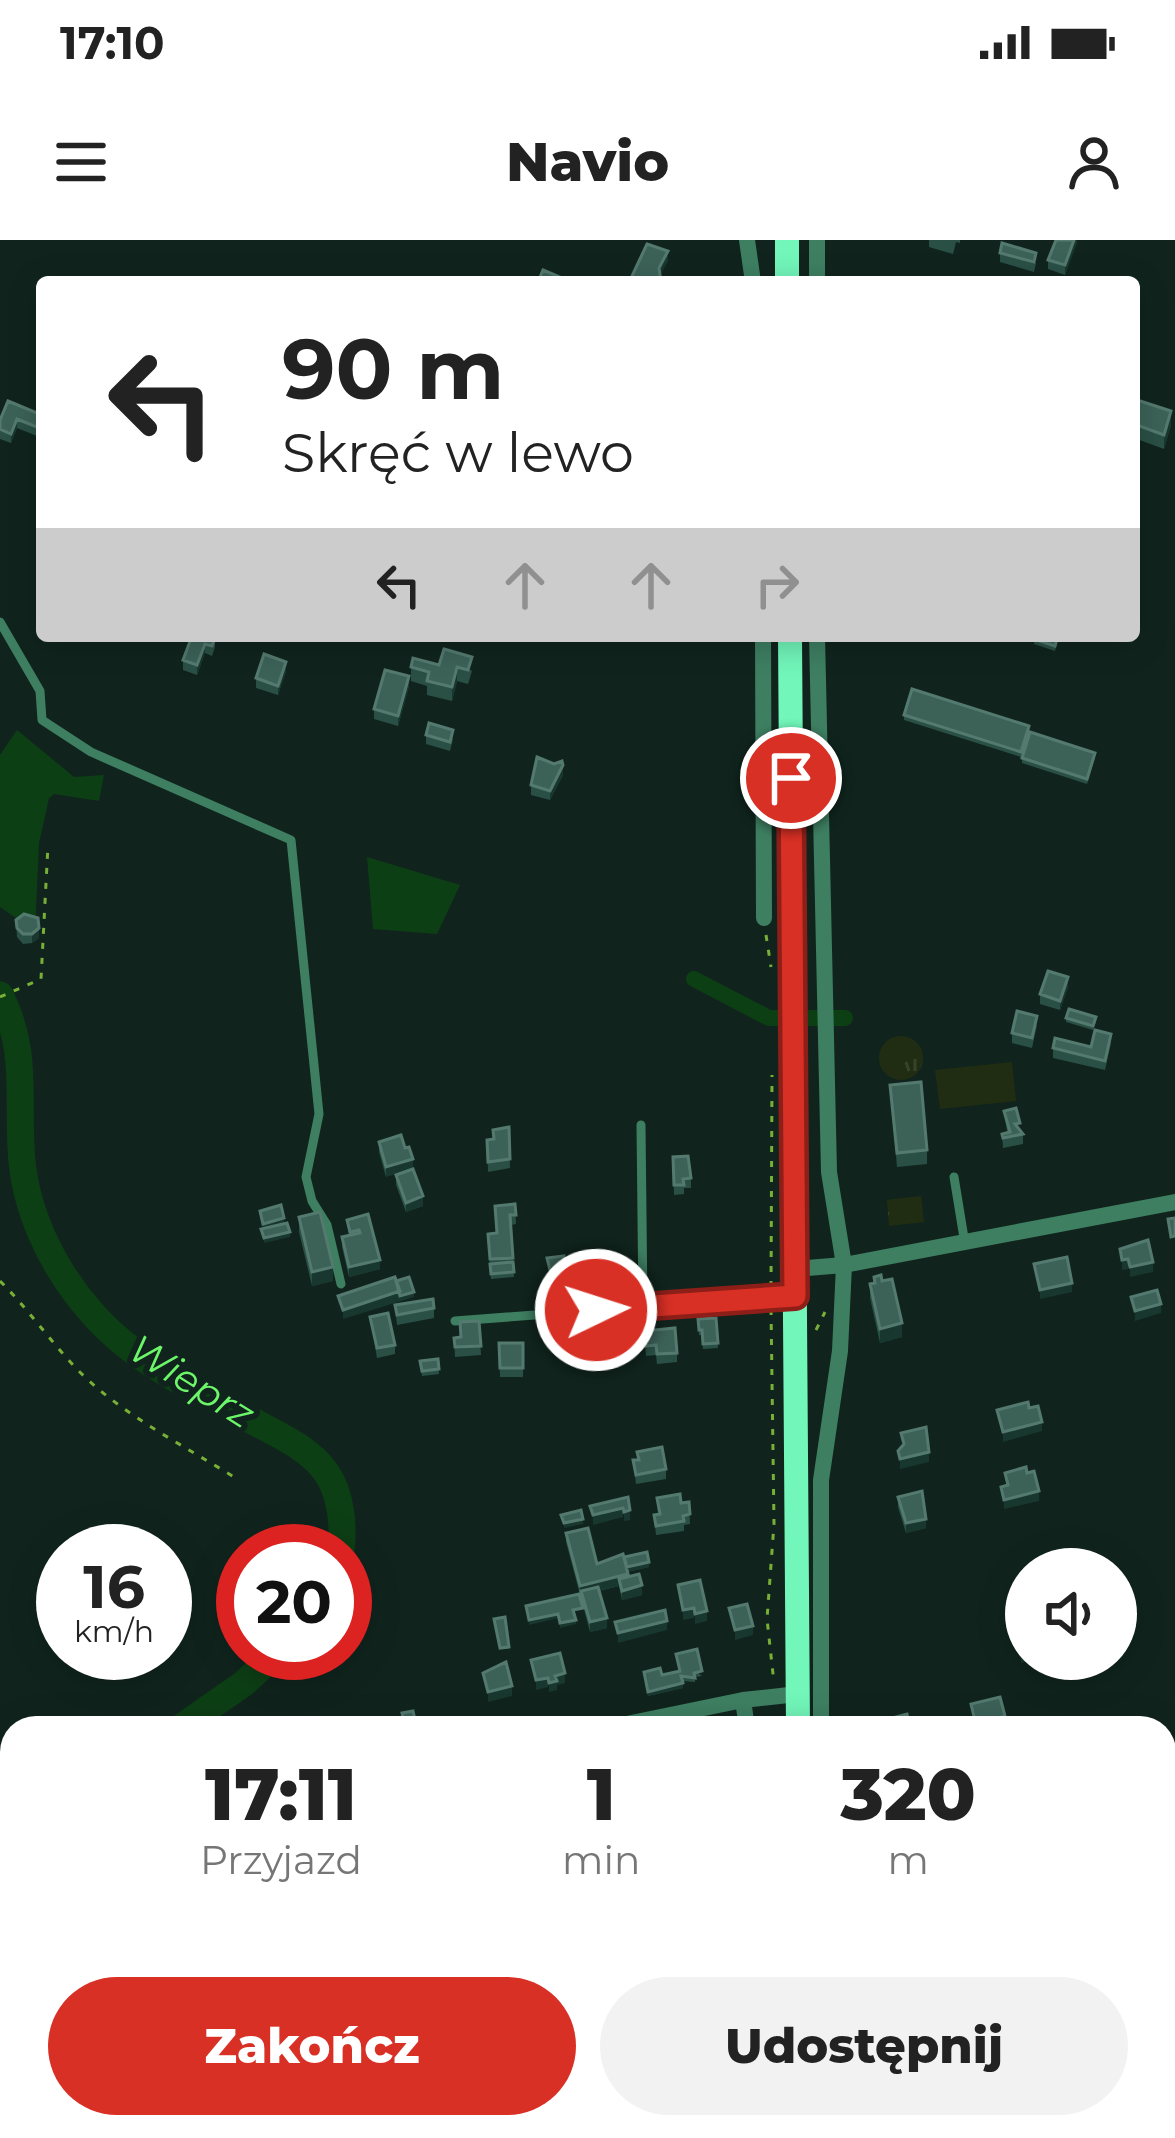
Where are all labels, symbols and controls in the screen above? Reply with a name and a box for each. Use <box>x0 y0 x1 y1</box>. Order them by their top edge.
text: 17:10 <box>60 15 165 70</box>
icon: menu <box>48 129 114 195</box>
text: Navio <box>506 129 669 195</box>
icon: person <box>1061 129 1127 195</box>
text: 90 m <box>282 318 504 420</box>
icon: left <box>84 324 240 480</box>
text: Skręć w lewo <box>282 420 634 486</box>
icon: left <box>366 552 432 618</box>
icon: ahead <box>492 552 558 618</box>
icon: ahead <box>618 552 684 618</box>
icon: right <box>744 552 810 618</box>
pin <box>740 727 842 829</box>
icon: arrive <box>758 745 824 811</box>
position arrow <box>533 1247 659 1373</box>
water label: Wieprz <box>121 1324 264 1438</box>
speed limit sign: 20 <box>216 1524 372 1680</box>
map controls <box>1005 1548 1137 1680</box>
button: sound <box>1005 1548 1137 1680</box>
text: 16 <box>83 1550 145 1623</box>
text: km/h <box>74 1613 154 1650</box>
text: 17:11 <box>205 1750 357 1838</box>
text: 1 <box>587 1750 616 1838</box>
text: 320 <box>840 1750 976 1838</box>
text: Przyjazd <box>200 1836 362 1884</box>
text: min <box>562 1836 640 1884</box>
text: m <box>887 1836 929 1884</box>
button: Zakończ <box>48 1977 576 2115</box>
button: Udostępnij <box>600 1977 1128 2115</box>

